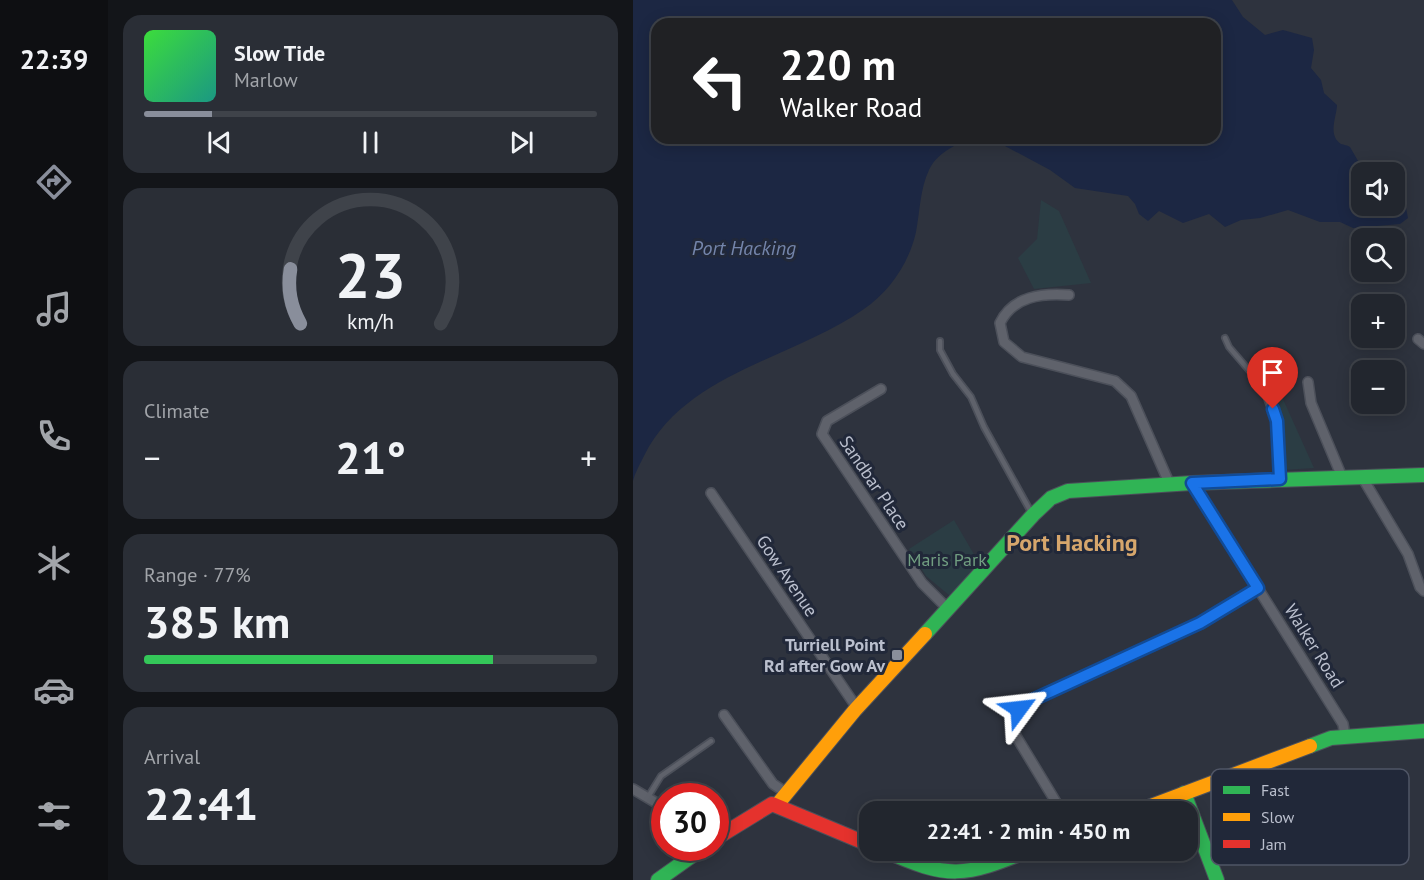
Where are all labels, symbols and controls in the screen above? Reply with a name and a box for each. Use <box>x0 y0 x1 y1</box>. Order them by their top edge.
text: 220 m <box>780 37 896 92</box>
text: Slow Tide <box>234 39 325 67</box>
text: 22:39 <box>20 42 88 76</box>
icon: left <box>681 42 759 120</box>
text: Marlow <box>234 67 298 93</box>
text: Walker Road <box>780 90 922 124</box>
icon: previous <box>203 126 236 159</box>
icon: pause <box>354 126 387 159</box>
icon: next <box>505 126 538 159</box>
icon: directions <box>33 161 75 203</box>
map controls <box>1351 162 1405 414</box>
button: sound <box>1351 162 1405 216</box>
button: search <box>1351 228 1405 282</box>
text: 23 <box>335 234 406 315</box>
water label: Port Hacking <box>692 235 796 261</box>
icon: music <box>33 288 75 330</box>
button: + <box>1351 294 1405 348</box>
text: km/h <box>347 307 394 335</box>
pin <box>1247 347 1298 409</box>
icon: arrive <box>1256 356 1289 389</box>
button: − <box>1351 360 1405 414</box>
text: Climate <box>144 398 210 424</box>
icon: phone <box>33 415 75 457</box>
text: 21° <box>335 428 406 486</box>
street label: Sandbar Place <box>834 431 914 534</box>
text: − <box>144 436 161 479</box>
text: + <box>580 436 597 479</box>
district label: Port Hacking <box>1006 527 1138 558</box>
street label: Gow Avenue <box>752 530 823 621</box>
icon: climate <box>33 542 75 584</box>
park label: Maris Park <box>907 548 987 571</box>
text: Range · 77% <box>144 562 251 588</box>
text: 385 km <box>144 592 290 650</box>
street label: Walker Road <box>1280 599 1349 692</box>
place label: Turriell Point Rd after Gow Av <box>764 633 886 677</box>
marker: Turriell Point Rd after Gow Av <box>890 648 904 662</box>
icon: car <box>33 669 75 711</box>
position arrow <box>987 677 1051 741</box>
text: Arrival <box>144 744 200 770</box>
legend <box>1211 769 1409 865</box>
text: 22:41 <box>144 774 258 832</box>
text: Fast <box>1261 780 1290 800</box>
speed limit sign: 30 <box>651 783 729 861</box>
icon: filters <box>33 795 75 837</box>
text: Slow <box>1261 807 1295 827</box>
text: 22:41 · 2 min · 450 m <box>927 817 1130 845</box>
text: Jam <box>1260 834 1287 854</box>

